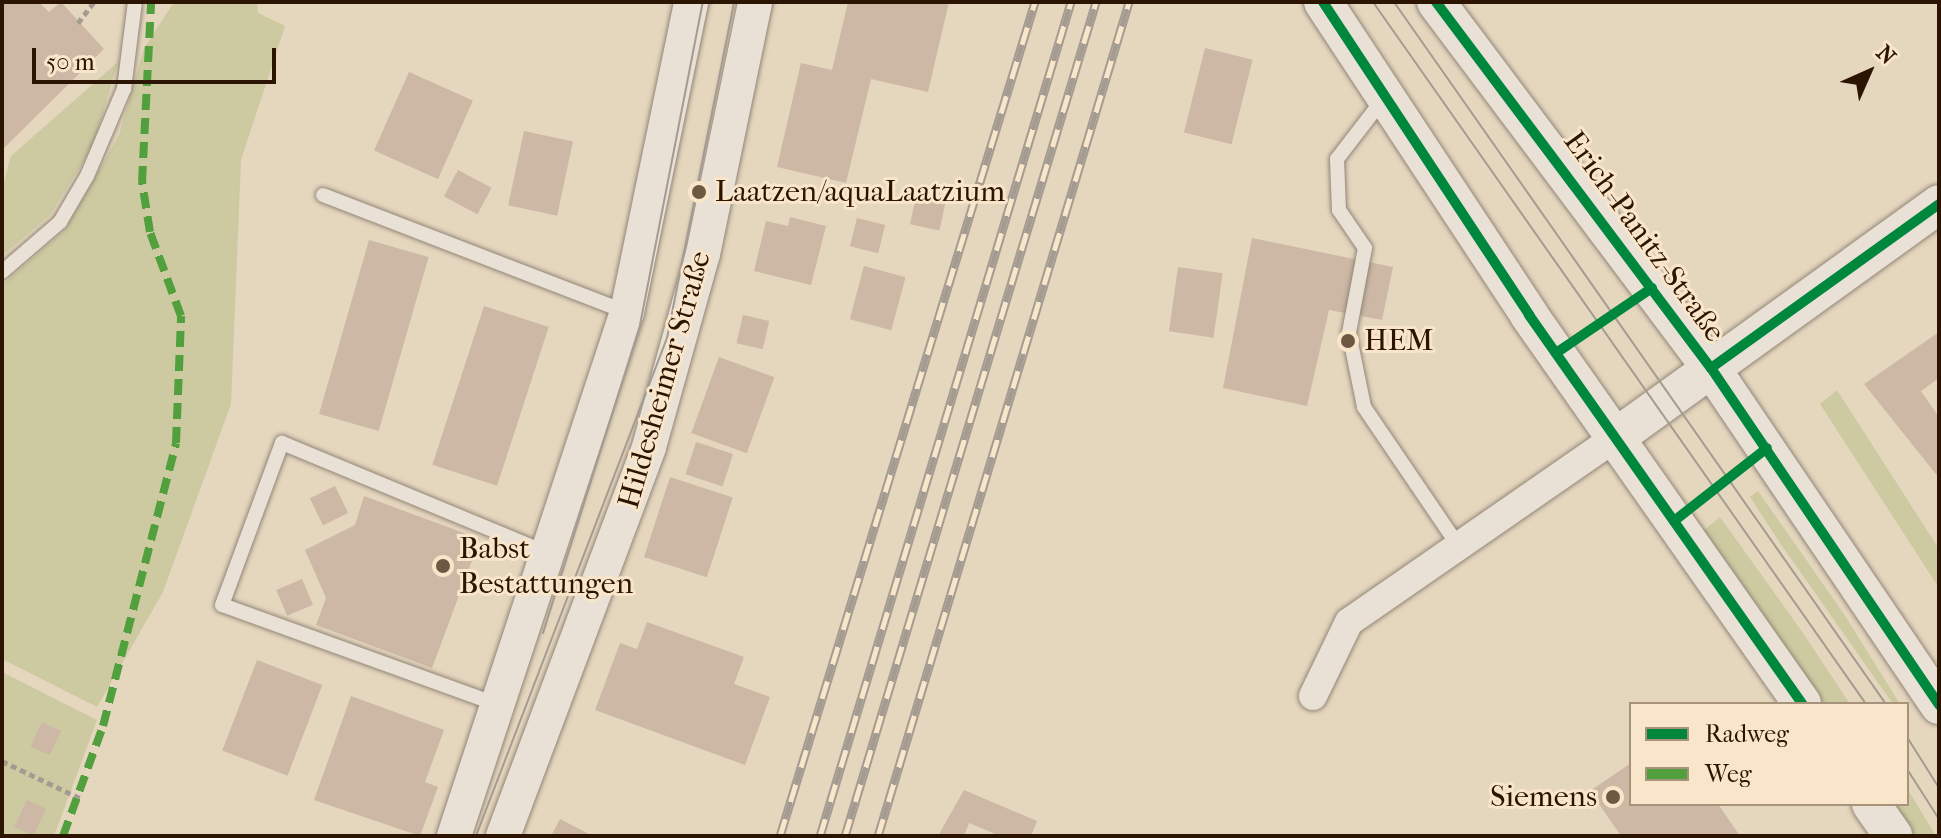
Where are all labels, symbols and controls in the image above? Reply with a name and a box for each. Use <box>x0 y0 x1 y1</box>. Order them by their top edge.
scale bar <box>36 32 280 82</box>
north arrow <box>1829 32 1909 112</box>
text: N <box>1871 40 1901 70</box>
text: 50 m <box>46 48 95 76</box>
street label: Erich-Panitz-Straße <box>1556 125 1732 349</box>
place label: Laatzen/aquaLaatzium <box>715 174 1005 210</box>
marker: Laatzen/aquaLaatzium <box>690 183 708 201</box>
street label: Hildesheimer Straße <box>611 247 719 513</box>
place label: HEM <box>1364 323 1433 359</box>
marker: HEM <box>1339 332 1357 350</box>
place label: Babst Bestattungen <box>459 531 633 602</box>
marker: Babst Bestattungen <box>434 557 452 575</box>
legend <box>1629 702 1909 806</box>
text: Radweg <box>1705 720 1789 748</box>
text: Weg <box>1705 760 1752 788</box>
place label: Siemens <box>1490 779 1597 815</box>
marker: Siemens <box>1604 788 1622 806</box>

